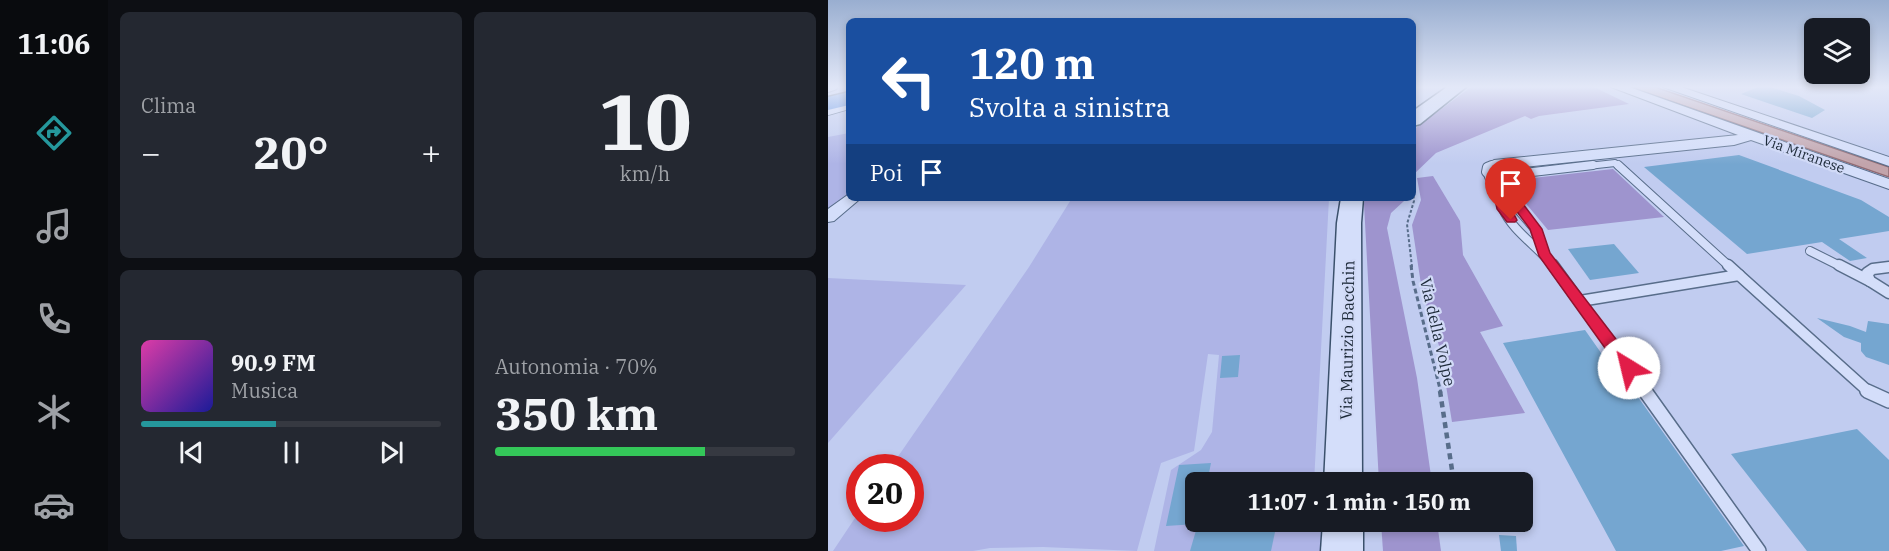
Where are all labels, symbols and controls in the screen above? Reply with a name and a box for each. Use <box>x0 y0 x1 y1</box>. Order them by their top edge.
map controls <box>1804 18 1870 84</box>
button: layers <box>1804 18 1870 84</box>
text: 11:06 <box>18 26 90 61</box>
text: 120 m <box>969 36 1095 91</box>
icon: left <box>870 42 948 120</box>
text: 10 <box>598 70 692 171</box>
text: Svolta a sinistra <box>969 89 1171 124</box>
text: Clima <box>141 92 196 119</box>
icon: directions <box>33 112 75 154</box>
text: 20° <box>253 123 329 181</box>
text: − <box>141 131 161 174</box>
text: + <box>421 131 441 174</box>
street label: Via Miranese <box>1761 131 1847 177</box>
icon: arrive <box>915 156 948 189</box>
text: Poi <box>870 158 903 187</box>
pin <box>1485 158 1536 220</box>
text: km/h <box>620 160 670 187</box>
icon: arrive <box>1494 167 1527 200</box>
icon: music <box>33 205 75 247</box>
street label: Via Maurizio Bacchin <box>1336 260 1358 420</box>
street label: Via della Volpe <box>1416 276 1460 388</box>
icon: phone <box>33 298 75 340</box>
position arrow <box>1597 336 1661 400</box>
text: 90.9 FM <box>231 348 316 377</box>
text: Autonomia · 70% <box>495 353 657 380</box>
text: Musica <box>231 377 298 404</box>
text: 350 km <box>495 384 658 442</box>
icon: climate <box>33 391 75 433</box>
icon: previous <box>175 436 208 469</box>
icon: pause <box>275 436 308 469</box>
icon: next <box>375 436 408 469</box>
speed limit sign: 20 <box>846 454 924 532</box>
icon: car <box>33 484 75 526</box>
text: 11:07 · 1 min · 150 m <box>1247 487 1471 516</box>

